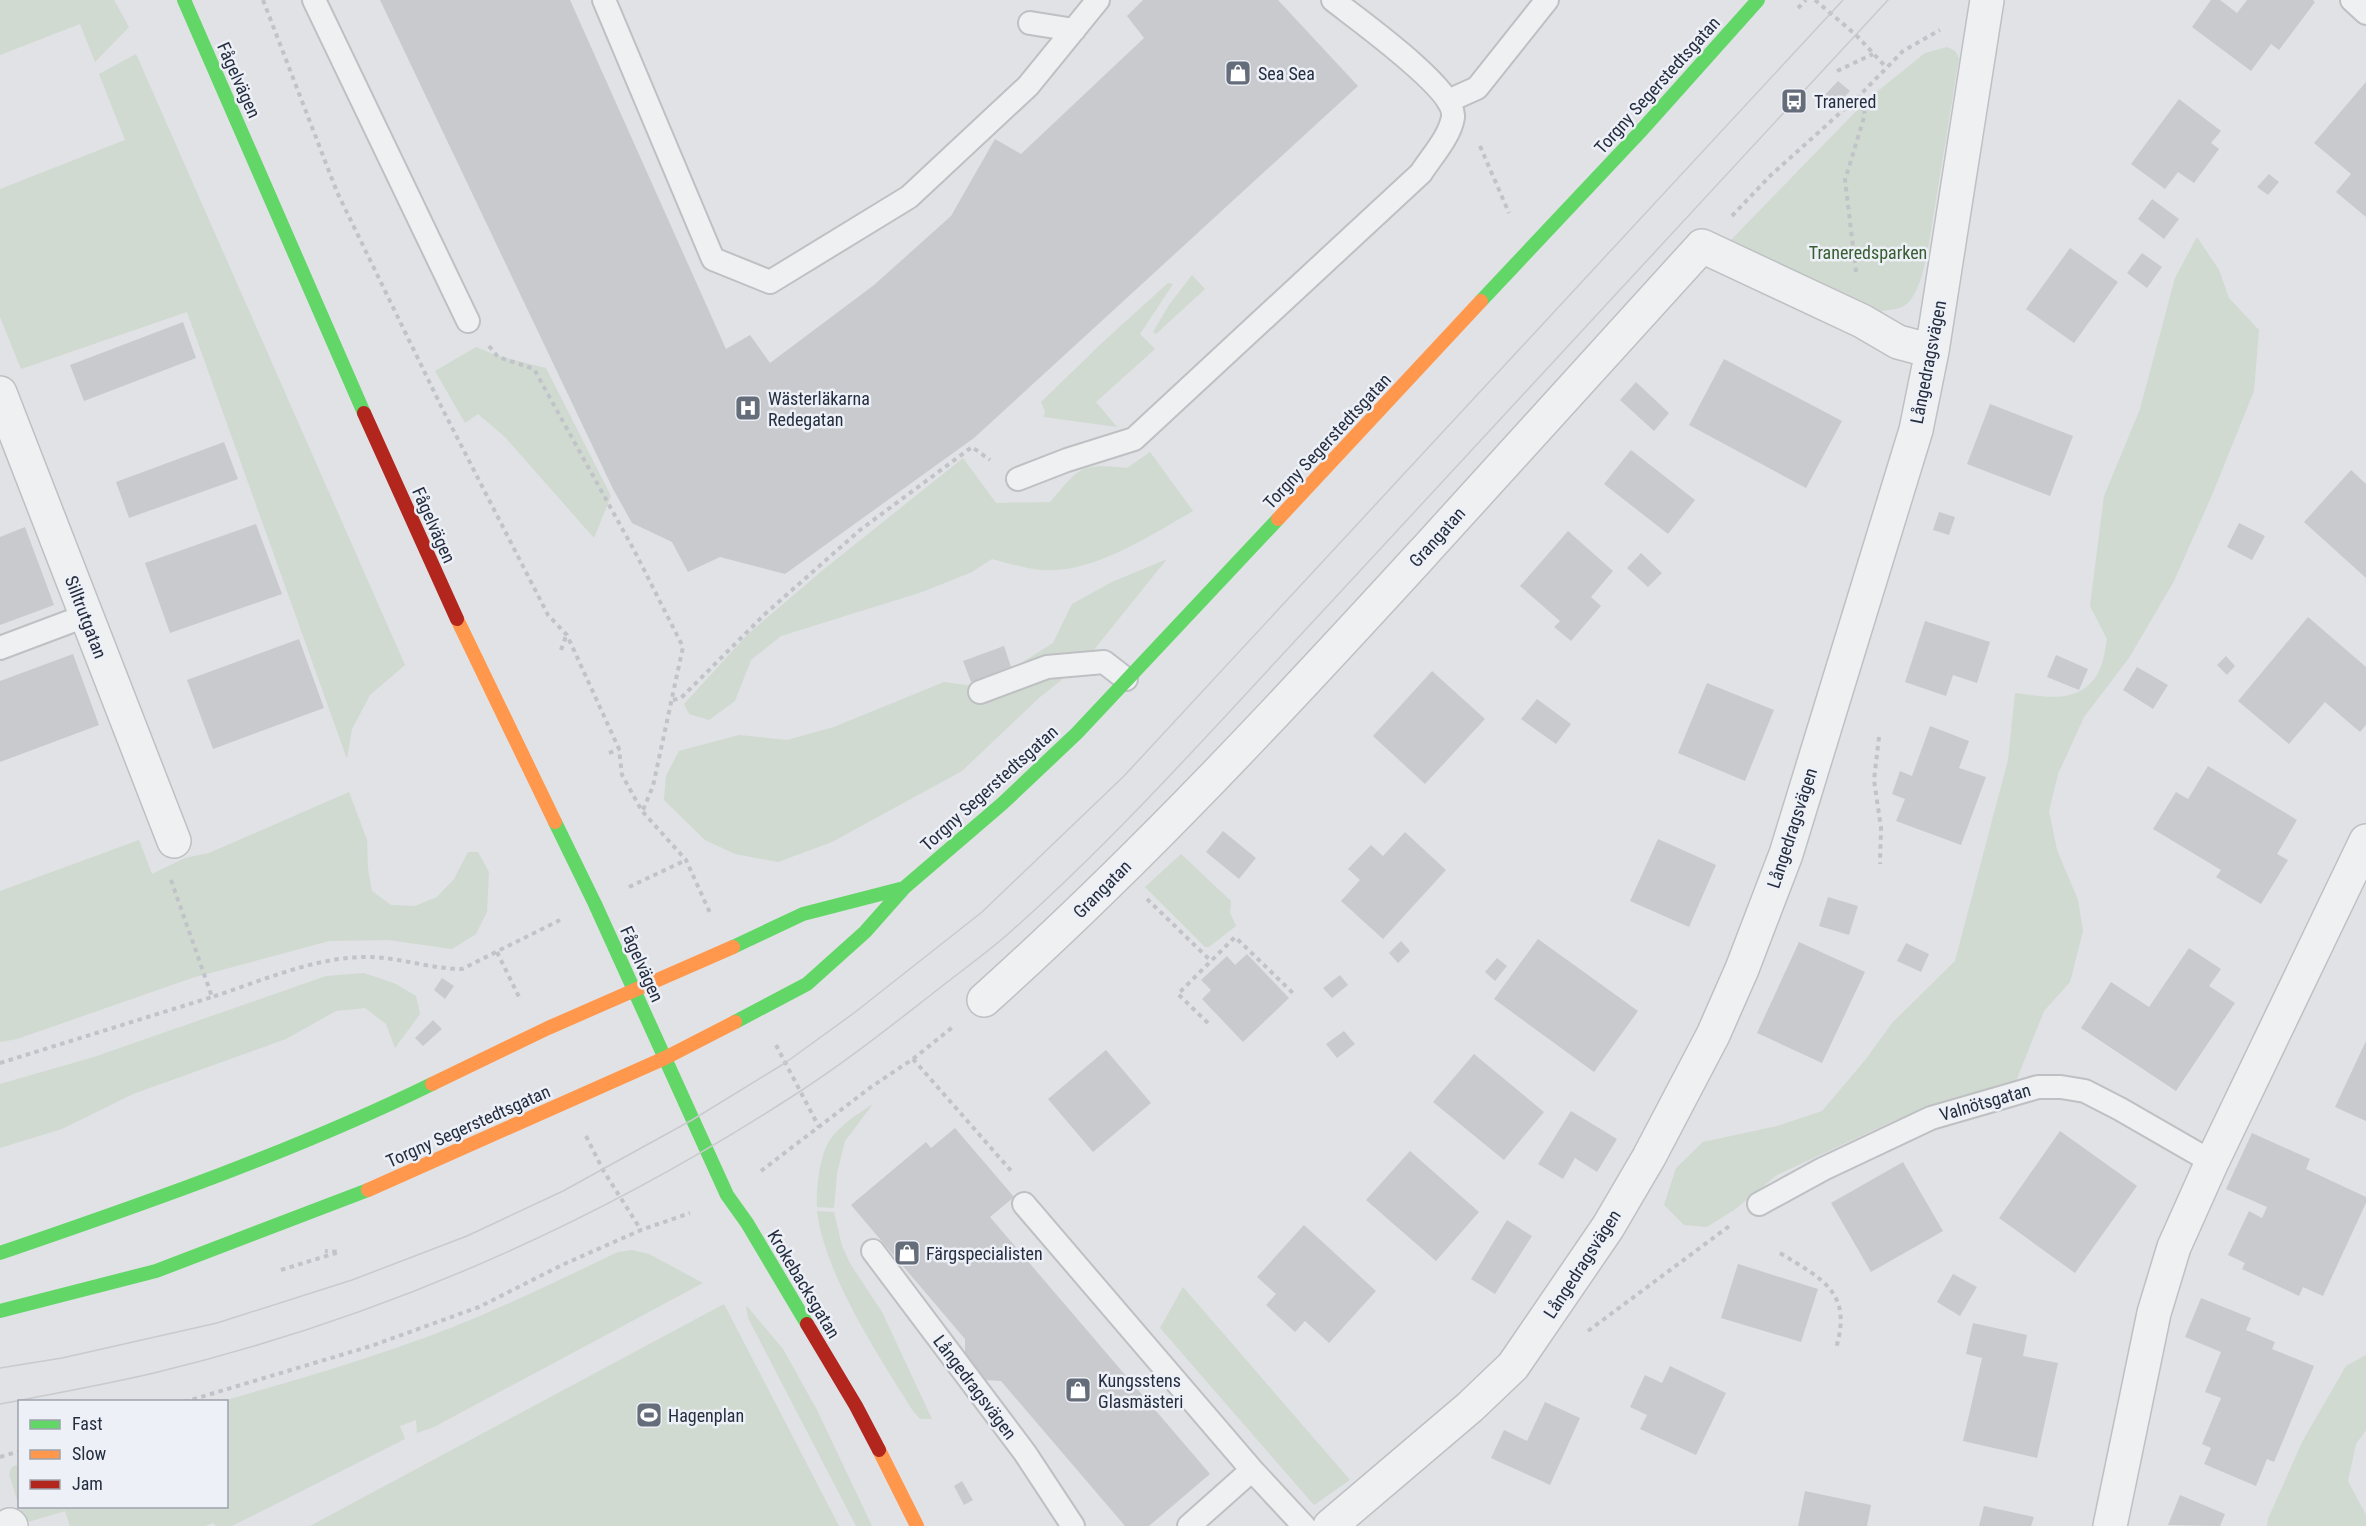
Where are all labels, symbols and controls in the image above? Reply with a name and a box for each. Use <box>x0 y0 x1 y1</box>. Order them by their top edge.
street label: Torgny Segerstedtsgatan <box>1590 12 1724 158</box>
street label: Fågelvägen <box>213 39 265 121</box>
shop icon: Sea Sea <box>1223 58 1253 88</box>
place label: Sea Sea <box>1258 63 1315 84</box>
bus stop icon: Tranered <box>1779 86 1809 116</box>
place label: Tranered <box>1814 91 1876 112</box>
park label: Traneredsparken <box>1809 242 1927 263</box>
street label: Långedragsvägen <box>1906 299 1950 425</box>
street label: Torgny Segerstedtsgatan <box>1259 369 1395 513</box>
place label: Wästerläkarna Redegatan <box>768 388 870 430</box>
hospital icon: Wästerläkarna Redegatan <box>733 393 763 423</box>
street label: Fågelvägen <box>408 484 460 566</box>
street label: Grangatan <box>1405 503 1469 571</box>
street label: Silltrutgatan <box>61 573 111 661</box>
street label: Torgny Segerstedtsgatan <box>916 721 1062 855</box>
street label: Långedragsvägen <box>1763 765 1821 891</box>
street label: Grangatan <box>1069 856 1135 922</box>
street label: Fågelvägen <box>616 923 668 1005</box>
street label: Valnötsgatan <box>1937 1079 2033 1125</box>
street label: Torgny Segerstedtsgatan <box>383 1080 553 1172</box>
street label: Långedragsvägen <box>1539 1206 1625 1322</box>
street label: Krokebacksgatan <box>763 1226 845 1342</box>
shop icon: Färgspecialisten <box>892 1238 922 1268</box>
place label: Färgspecialisten <box>926 1243 1043 1264</box>
street label: Långedragsvägen <box>929 1331 1021 1443</box>
place label: Kungsstens Glasmästeri <box>1098 1370 1183 1412</box>
shop icon: Kungsstens Glasmästeri <box>1063 1375 1093 1405</box>
legend <box>18 1400 228 1508</box>
sports icon: Hagenplan <box>634 1400 664 1430</box>
place label: Hagenplan <box>668 1405 744 1426</box>
text: Fast <box>72 1413 103 1434</box>
text: Slow <box>72 1443 107 1464</box>
text: Jam <box>72 1473 103 1494</box>

